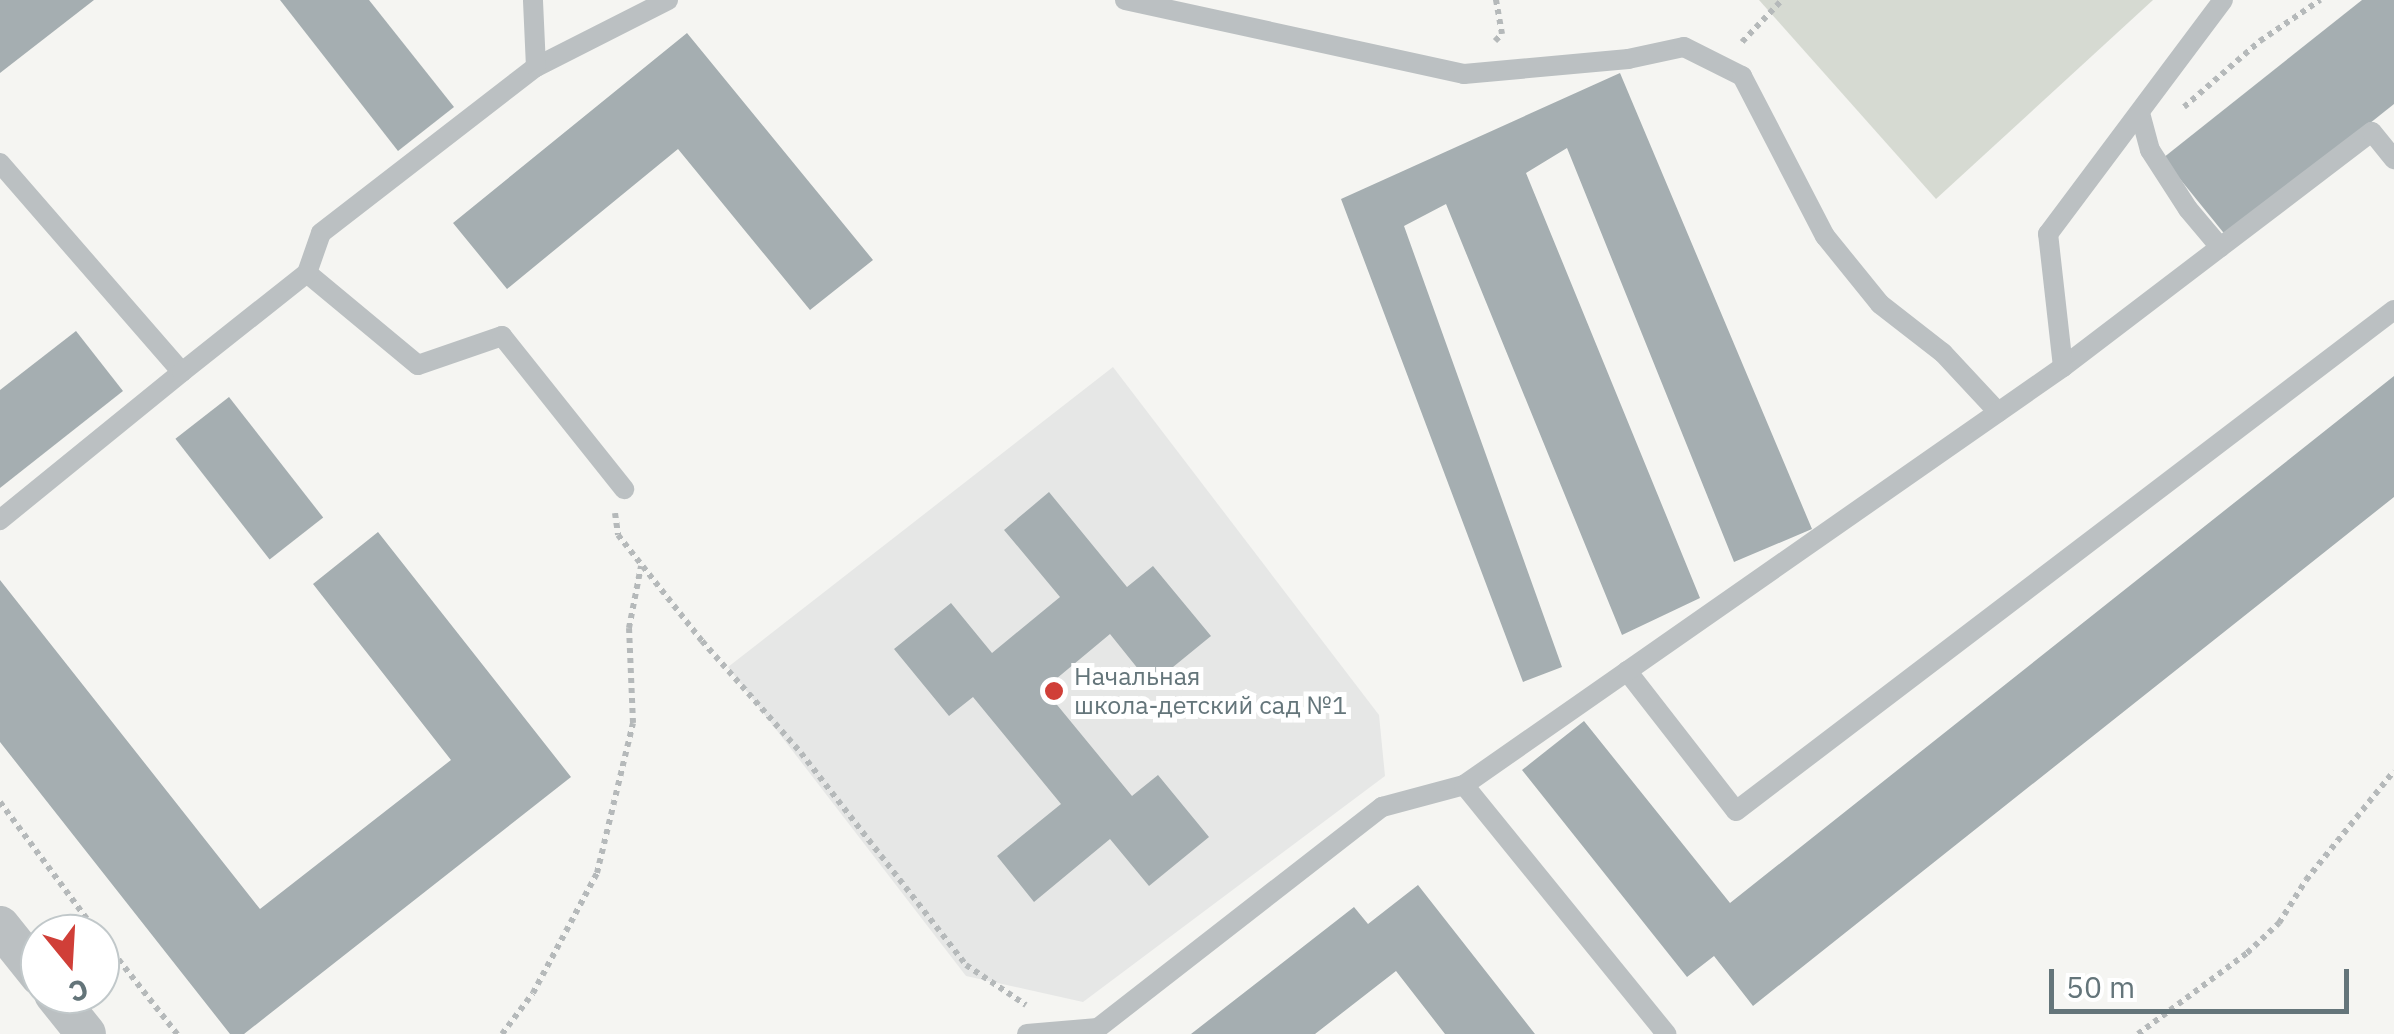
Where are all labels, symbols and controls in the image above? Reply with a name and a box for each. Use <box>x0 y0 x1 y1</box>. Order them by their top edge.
place label: Начальная школа-детский сад №1 <box>1074 662 1347 721</box>
marker: Начальная школа-детский сад №1 <box>1043 680 1065 702</box>
north arrow <box>20 914 120 1014</box>
scale bar <box>2054 949 2354 1011</box>
text: 50 m <box>2066 967 2135 1006</box>
text: С <box>64 971 93 1012</box>

